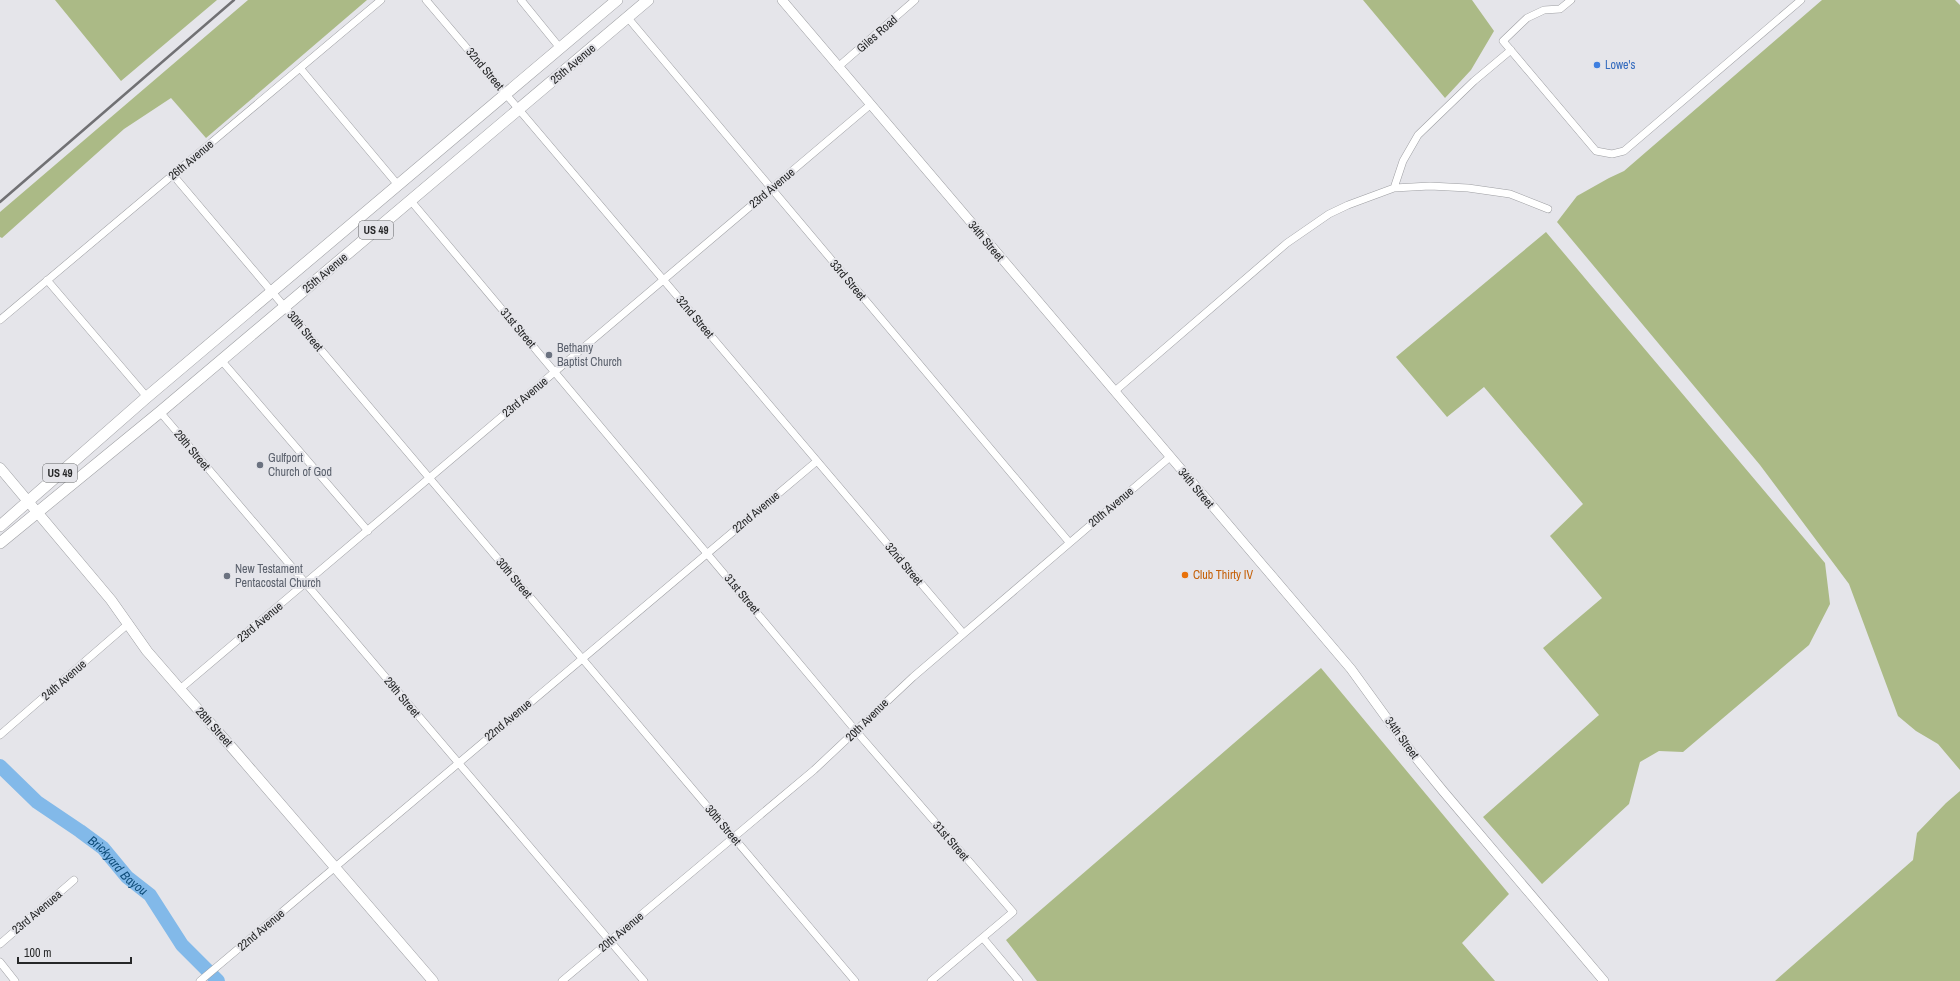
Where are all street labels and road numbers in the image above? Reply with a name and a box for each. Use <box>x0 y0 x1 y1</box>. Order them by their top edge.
street label: Giles Road <box>853 12 901 56</box>
street label: 25th Avenue <box>547 40 599 88</box>
street label: 32nd Street <box>463 44 508 94</box>
street label: 26th Avenue <box>165 136 217 184</box>
street label: 23rd Avenue <box>746 164 798 212</box>
street label: 34th Street <box>964 217 1008 265</box>
road number: US 49 <box>359 221 393 239</box>
street label: 25th Avenue <box>299 249 351 297</box>
street label: 33rd Street <box>826 256 870 304</box>
street label: 32nd Street <box>673 292 718 342</box>
street label: 31st Street <box>497 305 540 352</box>
street label: 30th Street <box>283 307 327 355</box>
street label: 23rd Avenue <box>499 373 551 421</box>
street label: 29th Street <box>170 426 214 474</box>
road number: US 49 <box>43 464 77 482</box>
street label: 34th Street <box>1174 464 1218 512</box>
street label: 20th Avenue <box>1085 483 1137 531</box>
street label: 22nd Avenue <box>729 487 783 537</box>
street label: 32nd Street <box>882 539 927 589</box>
street label: 30th Street <box>492 554 536 602</box>
street label: 31st Street <box>721 571 764 618</box>
street label: 23rd Avenue <box>234 598 286 646</box>
street label: 24th Avenue <box>38 656 90 704</box>
street label: 29th Street <box>380 673 424 721</box>
street label: 22nd Avenue <box>481 695 535 745</box>
street label: 20th Avenue <box>842 695 892 745</box>
street label: 28th Street <box>192 704 236 750</box>
street label: 34th Street <box>1381 714 1423 762</box>
street label: 30th Street <box>701 801 745 849</box>
street label: 31st Street <box>929 818 973 864</box>
street label: 23rd Avenuea <box>9 886 66 938</box>
street label: 22nd Avenue <box>234 905 288 955</box>
street label: 20th Avenue <box>595 908 647 956</box>

